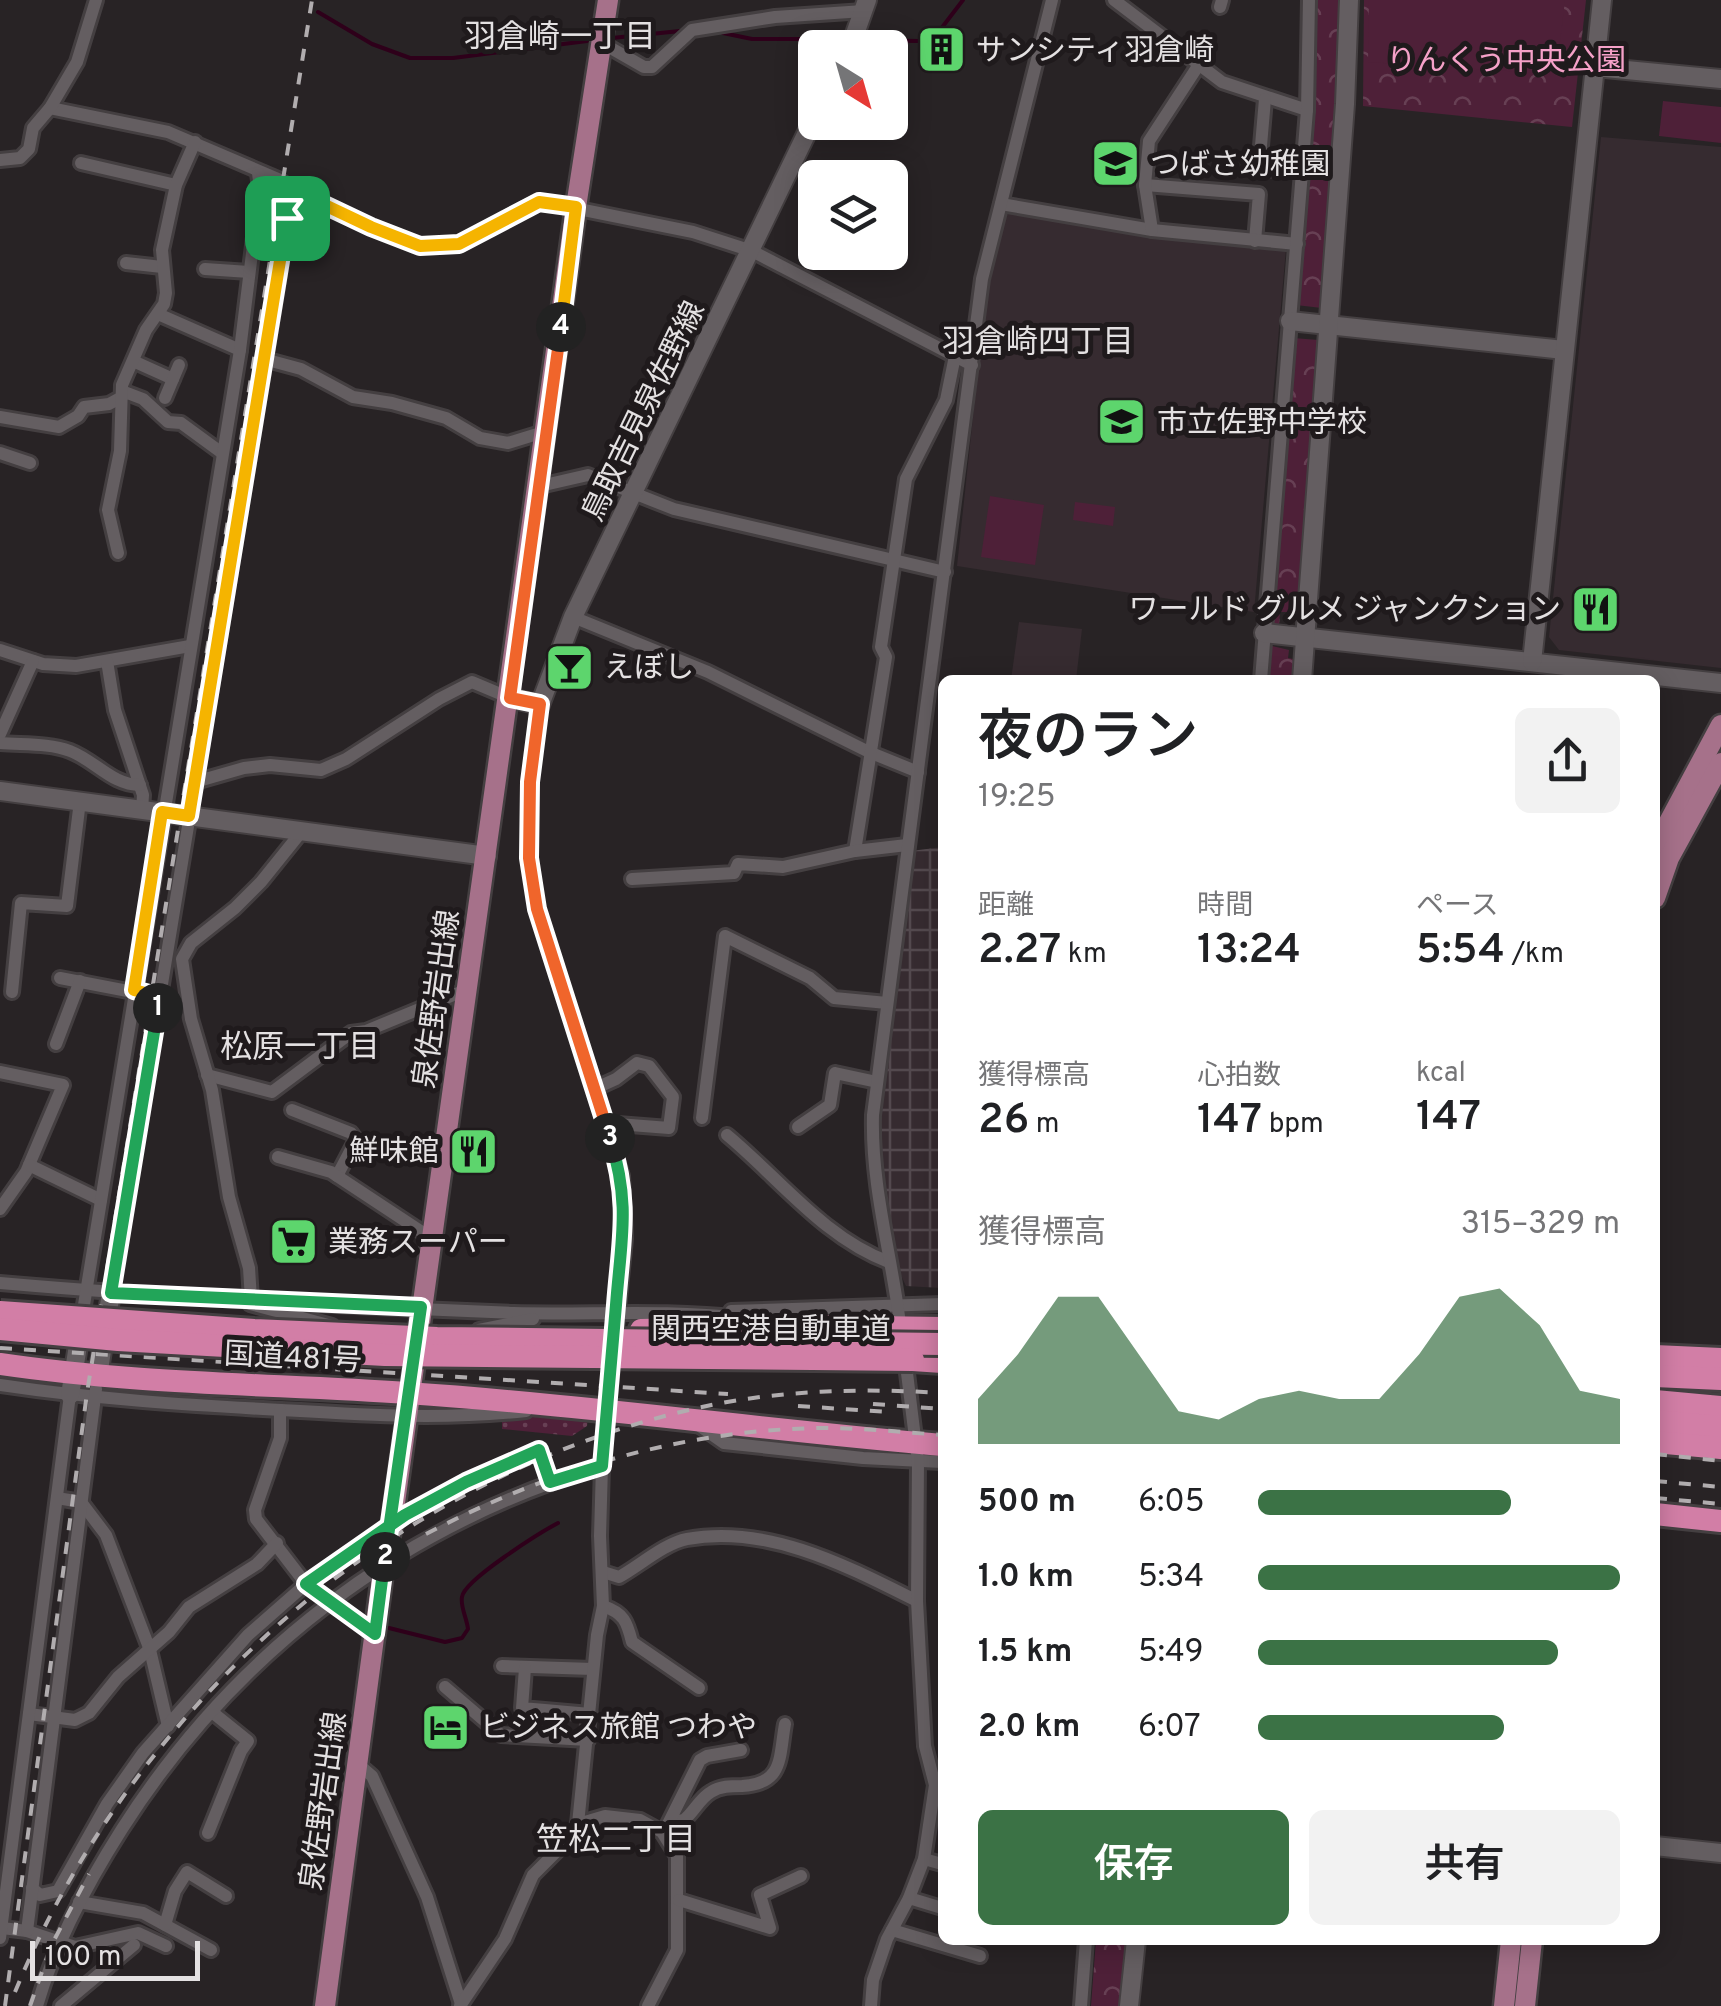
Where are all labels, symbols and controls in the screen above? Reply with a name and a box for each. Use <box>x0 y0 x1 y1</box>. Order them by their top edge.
district label: 羽倉崎一丁目 <box>464 19 656 59</box>
building icon: サンシティ羽倉崎 <box>915 24 967 76</box>
north arrow <box>798 30 908 140</box>
map controls <box>798 30 908 270</box>
place label: サンシティ羽倉崎 <box>976 34 1214 71</box>
park label: りんくう中央公園 <box>1386 44 1626 81</box>
school or university icon: つばさ幼稚園 <box>1089 138 1141 190</box>
place label: つばさ幼稚園 <box>1150 148 1330 185</box>
button: layers <box>798 160 908 270</box>
pin <box>245 176 330 261</box>
icon: arrive <box>260 191 315 246</box>
street label: 鳥取吉見泉佐野線 <box>576 296 714 528</box>
pin: 4 <box>536 302 586 352</box>
text: 4 <box>552 309 570 345</box>
district label: 羽倉崎四丁目 <box>942 324 1134 364</box>
school or university icon: 市立佐野中学校 <box>1096 396 1148 448</box>
place label: 市立佐野中学校 <box>1157 406 1367 443</box>
restaurant icon: ワールド グルメ ジャンクション <box>1570 583 1622 635</box>
place label: ワールド グルメ ジャンクション <box>1128 593 1561 630</box>
bar icon: えぼし <box>543 641 595 693</box>
place label: えぼし <box>604 651 694 688</box>
text: 夜のラン <box>978 705 1198 775</box>
button: share <box>1515 708 1620 813</box>
text: 19:25 <box>978 778 1056 818</box>
text: 距離 <box>978 889 1034 925</box>
text: 時間 <box>1197 889 1253 925</box>
text: ペース <box>1416 889 1499 925</box>
street label: 泉佐野岩出線 <box>408 908 469 1091</box>
text: 2.27 <box>978 925 1061 978</box>
text: 13:24 <box>1197 925 1301 978</box>
text: 5:54 <box>1416 925 1505 978</box>
text: km <box>1061 937 1107 973</box>
text: /km <box>1505 937 1564 973</box>
pin: 1 <box>133 983 183 1033</box>
text: 1 <box>152 990 164 1026</box>
district label: 松原一丁目 <box>220 1029 380 1069</box>
text: kcal <box>1416 1056 1466 1092</box>
text: 獲得標高 <box>978 1059 1090 1095</box>
text: 心拍数 <box>1197 1059 1281 1095</box>
text: 147 <box>1416 1092 1481 1145</box>
text: 26 <box>978 1095 1029 1148</box>
text: 147 <box>1197 1095 1262 1148</box>
text: m <box>1029 1107 1060 1143</box>
text: bpm <box>1262 1107 1324 1143</box>
pin: 3 <box>585 1113 635 1163</box>
text: 3 <box>602 1120 618 1156</box>
restaurant icon: 鮮味館 <box>448 1125 500 1177</box>
place label: 鮮味館 <box>349 1135 439 1172</box>
text: 315–329 m <box>1461 1205 1620 1245</box>
text: 獲得標高 <box>978 1214 1106 1254</box>
supermarket icon: 業務スーパー <box>267 1216 319 1268</box>
place label: 業務スーパー <box>328 1226 508 1263</box>
street label: 関西空港自動車道 <box>651 1313 891 1350</box>
street label: 国道481号 <box>223 1337 363 1382</box>
text: 500 m <box>978 1483 1076 1523</box>
text: 6:05 <box>1138 1483 1205 1523</box>
pin: 2 <box>360 1532 410 1582</box>
text: 2 <box>376 1539 394 1575</box>
text: 1.0 km <box>978 1558 1074 1598</box>
text: 5:34 <box>1138 1558 1204 1598</box>
text: 1.5 km <box>978 1633 1072 1673</box>
text: 5:49 <box>1138 1633 1204 1673</box>
hotel icon: ビジネス旅館 つわや <box>419 1701 471 1753</box>
text: 2.0 km <box>978 1708 1080 1748</box>
text: 6:07 <box>1138 1708 1201 1748</box>
street label: 泉佐野岩出線 <box>295 1710 356 1893</box>
place label: ビジネス旅館 つわや <box>480 1711 757 1748</box>
button: 保存 <box>978 1810 1289 1925</box>
button: 共有 <box>1309 1810 1620 1925</box>
district label: 笠松二丁目 <box>536 1822 696 1862</box>
scale bar <box>30 1936 200 1980</box>
text: 100 m <box>45 1940 121 1976</box>

